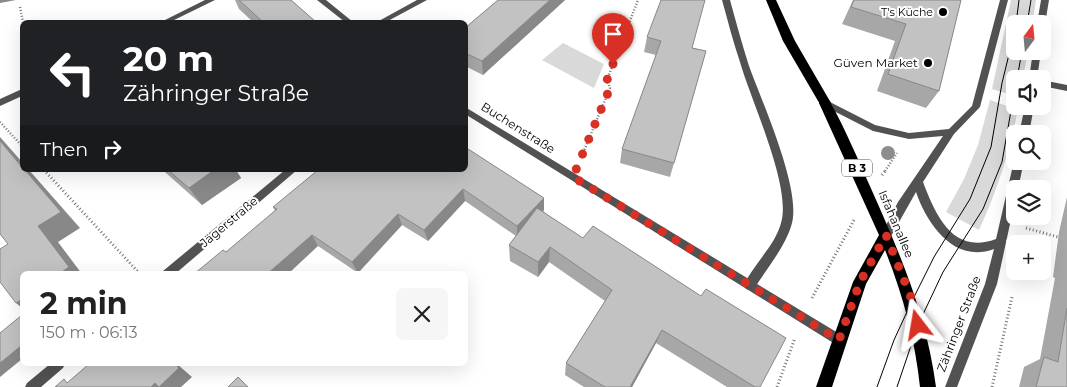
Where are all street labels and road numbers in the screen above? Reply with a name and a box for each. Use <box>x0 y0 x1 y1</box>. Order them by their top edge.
street label: Buchenstraße <box>478 99 558 156</box>
road number: B 3 <box>842 160 872 177</box>
street label: Isfahanallee <box>876 188 917 260</box>
street label: Jägerstraße <box>196 193 261 251</box>
street label: Zähringer Straße <box>933 274 984 374</box>

